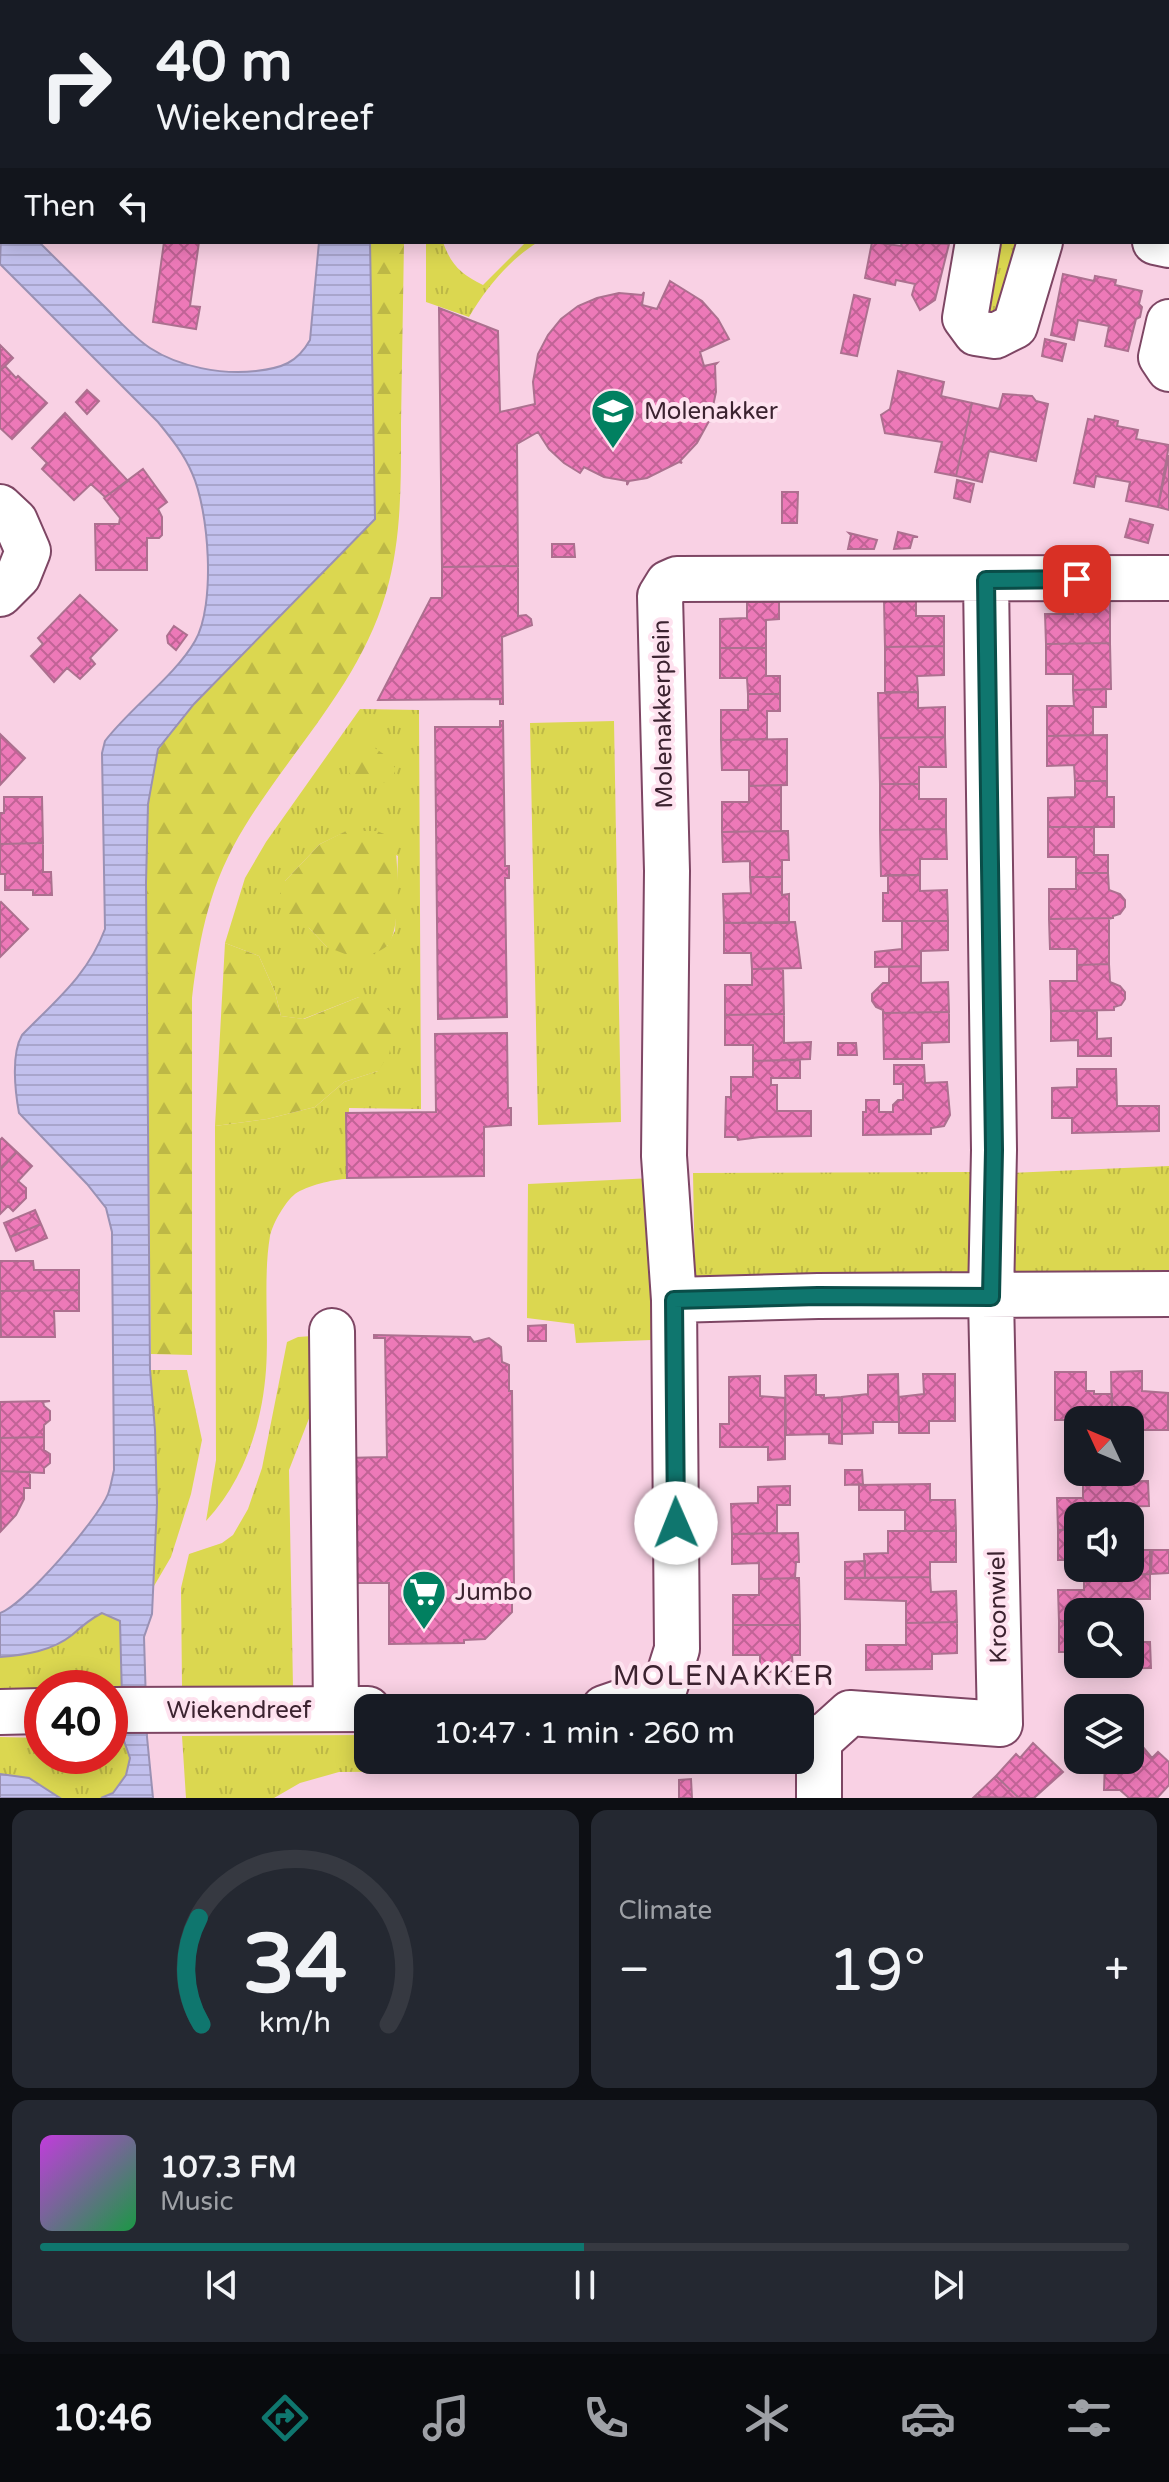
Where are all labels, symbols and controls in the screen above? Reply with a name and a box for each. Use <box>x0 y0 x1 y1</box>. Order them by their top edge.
text: 40 m <box>156 29 292 96</box>
icon: right <box>24 32 128 136</box>
text: Wiekendreef <box>156 97 373 140</box>
icon: left <box>112 184 156 228</box>
text: Then <box>24 188 96 225</box>
school or university icon: Molenakker <box>589 387 637 450</box>
place label: Molenakker <box>644 397 779 426</box>
pin <box>1043 545 1111 613</box>
icon: arrive <box>1055 557 1099 601</box>
street label: Molenakkerplein <box>647 619 679 809</box>
north arrow <box>1064 1406 1144 1486</box>
map controls <box>1064 1406 1144 1774</box>
position arrow <box>634 1481 718 1565</box>
button: sound <box>1064 1502 1144 1582</box>
street label: Kroonwiel <box>983 1550 1013 1664</box>
supermarket icon: Jumbo <box>400 1568 448 1631</box>
place label: Jumbo <box>455 1578 533 1607</box>
button: search <box>1064 1598 1144 1678</box>
district label: MOLENAKKER <box>613 1659 835 1693</box>
speed limit sign: 40 <box>24 1670 128 1774</box>
button: layers <box>1064 1694 1144 1774</box>
street label: Wiekendreef <box>167 1696 312 1725</box>
text: 10:47 · 1 min · 260 m <box>433 1715 735 1752</box>
text: Climate <box>619 1895 712 1926</box>
text: 34 <box>243 1915 347 2015</box>
text: 19° <box>828 1935 926 2007</box>
text: − <box>619 1944 650 1997</box>
text: + <box>1104 1944 1129 1997</box>
text: km/h <box>259 2006 331 2040</box>
text: 107.3 FM <box>160 2149 297 2186</box>
text: Music <box>160 2186 233 2217</box>
icon: previous <box>200 2263 244 2307</box>
icon: pause <box>563 2263 607 2307</box>
icon: next <box>926 2263 970 2307</box>
icon: directions <box>257 2390 313 2446</box>
icon: music <box>418 2390 474 2446</box>
icon: phone <box>578 2390 634 2446</box>
icon: climate <box>739 2390 795 2446</box>
icon: car <box>900 2390 956 2446</box>
icon: filters <box>1061 2390 1117 2446</box>
text: 10:46 <box>52 2397 152 2440</box>

